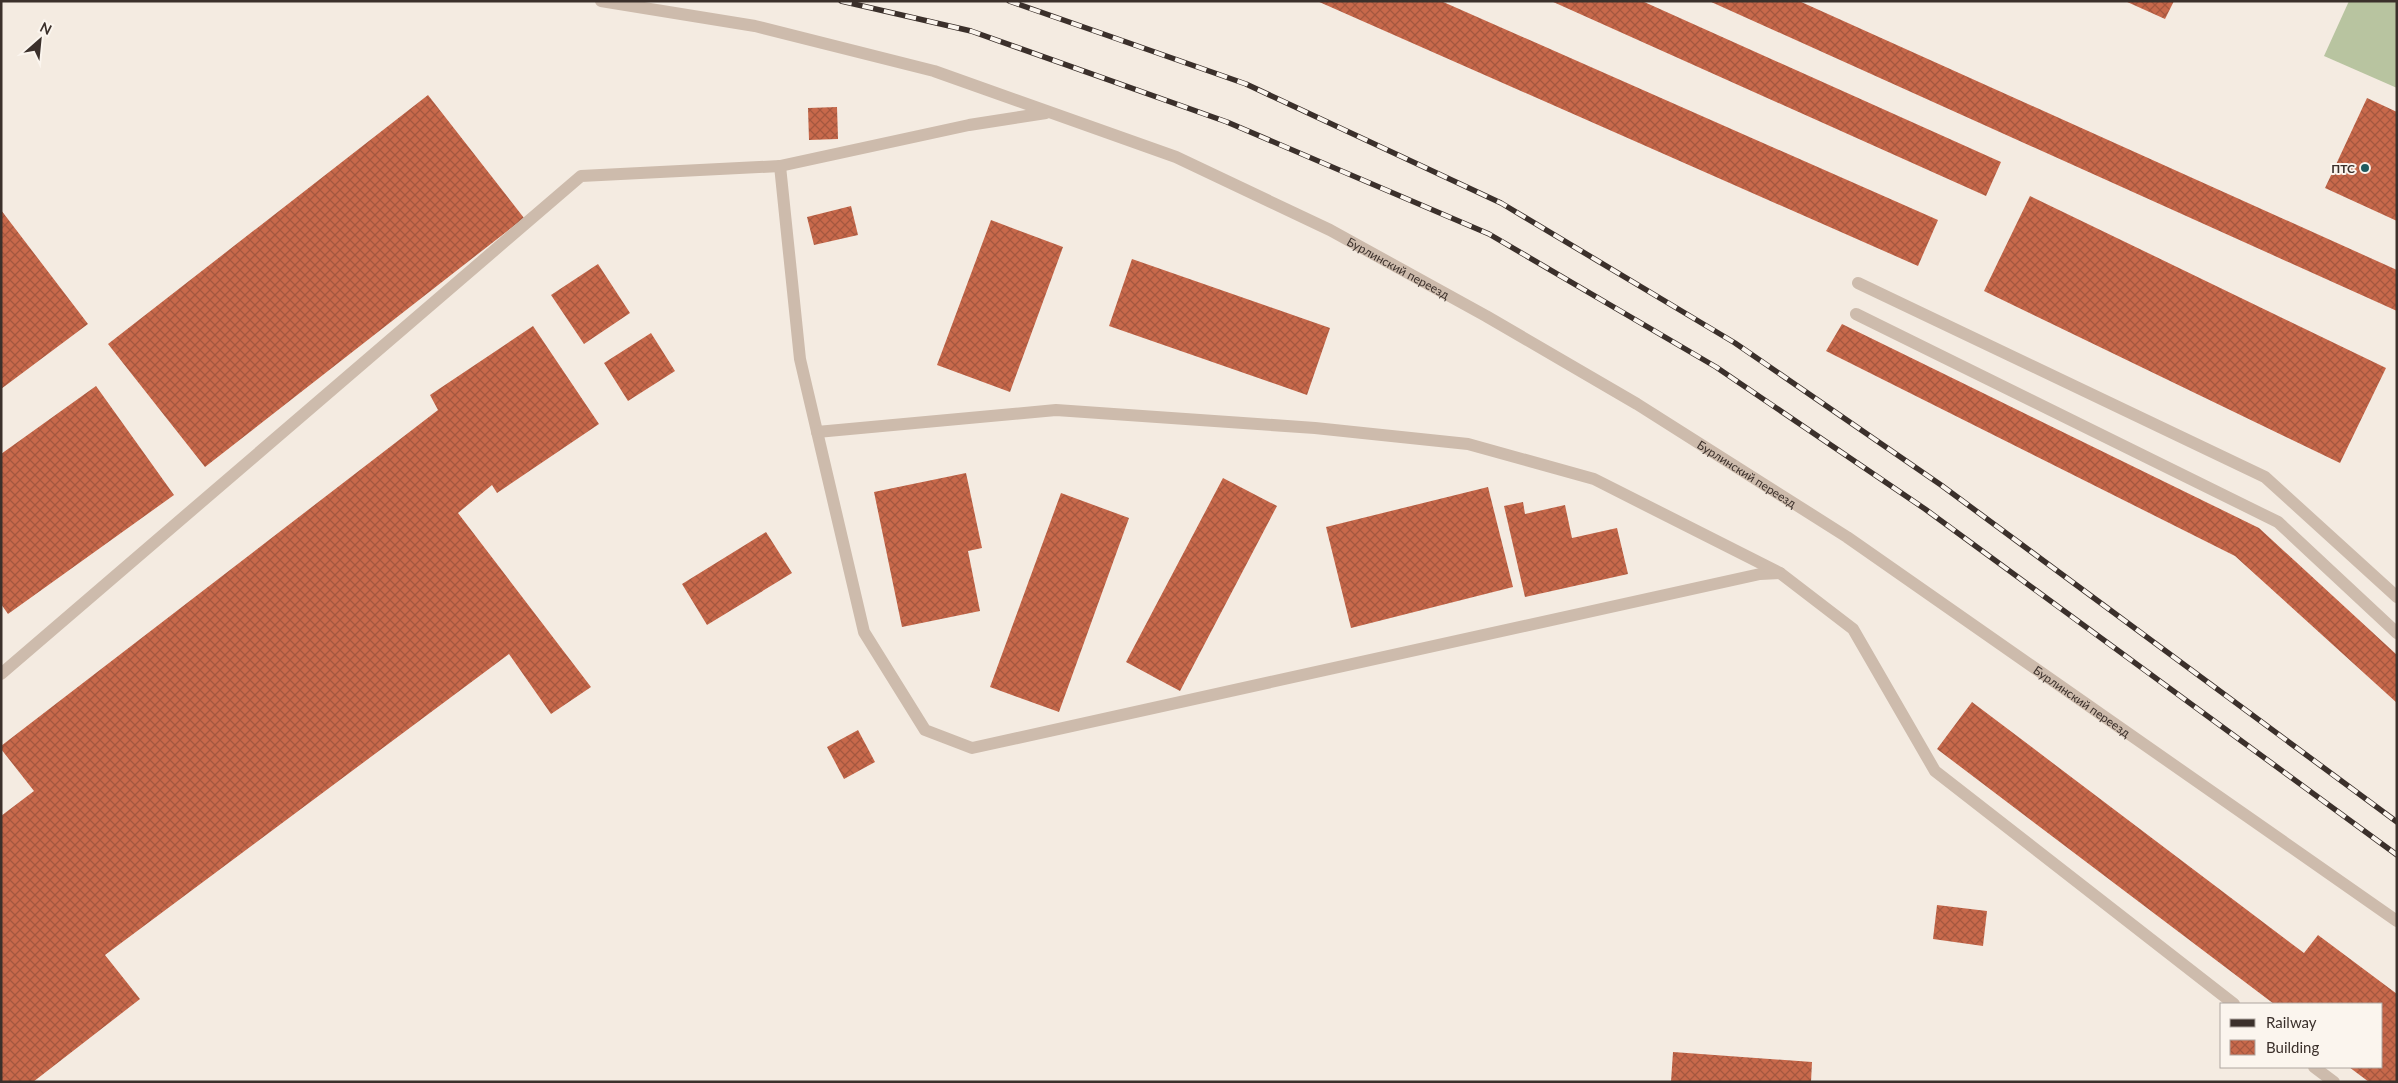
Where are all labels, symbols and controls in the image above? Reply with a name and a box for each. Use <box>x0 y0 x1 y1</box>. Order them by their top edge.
north arrow <box>15 15 65 65</box>
text: N <box>37 18 55 38</box>
place label: ПТС <box>2331 161 2355 176</box>
marker: ПТС <box>2359 162 2371 174</box>
street label: Бурлинский переезд <box>1345 233 1453 302</box>
street label: Бурлинский переезд <box>1695 437 1800 511</box>
street label: Бурлинский переезд <box>2031 662 2134 740</box>
legend <box>2220 1003 2383 1068</box>
text: Railway <box>2266 1013 2317 1031</box>
text: Building <box>2266 1038 2319 1056</box>

